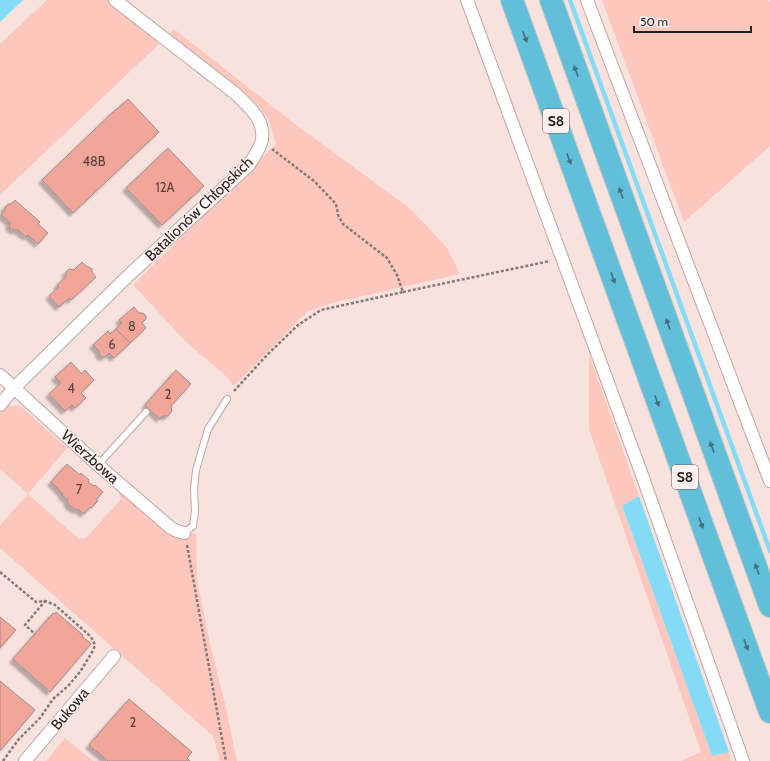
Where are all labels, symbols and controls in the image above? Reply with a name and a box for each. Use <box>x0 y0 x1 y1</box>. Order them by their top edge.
scale bar <box>634 8 751 34</box>
text: 50 m <box>640 14 668 29</box>
one-way arrow <box>523 31 529 43</box>
one-way arrow <box>573 64 579 76</box>
road number: S8 <box>543 109 569 133</box>
house number: 48B <box>82 153 106 169</box>
street label: Batalionów Chłopskich <box>141 153 257 265</box>
one-way arrow <box>567 153 573 165</box>
house number: 12A <box>155 179 175 195</box>
one-way arrow <box>617 186 623 198</box>
one-way arrow <box>610 273 616 285</box>
house number: 8 <box>128 318 136 334</box>
one-way arrow <box>665 318 671 330</box>
house number: 6 <box>108 336 116 352</box>
house number: 4 <box>67 380 75 396</box>
house number: 2 <box>165 386 172 402</box>
one-way arrow <box>654 395 660 407</box>
street label: Wierzbowa <box>57 426 123 488</box>
one-way arrow <box>709 440 715 452</box>
road number: S8 <box>672 465 698 489</box>
house number: 7 <box>76 481 83 497</box>
one-way arrow <box>699 517 705 529</box>
one-way arrow <box>753 563 759 575</box>
one-way arrow <box>743 639 749 651</box>
street label: Bukowa <box>47 684 93 734</box>
house number: 2 <box>130 714 137 730</box>

